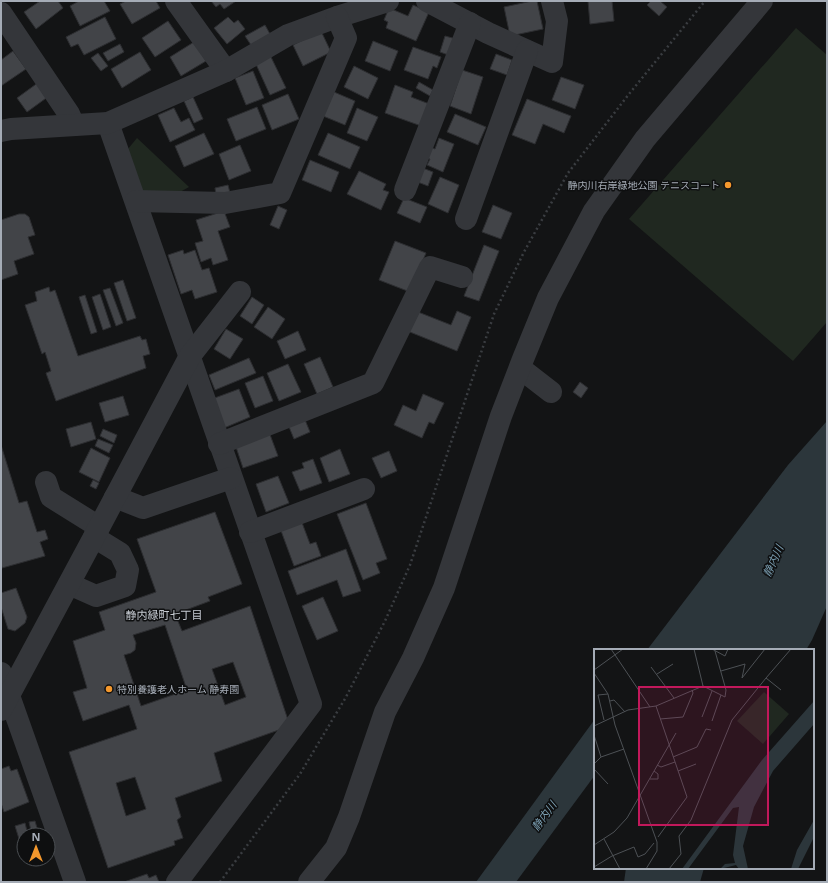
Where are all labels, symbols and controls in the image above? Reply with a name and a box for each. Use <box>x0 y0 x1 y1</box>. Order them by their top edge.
place label: 静内川右岸緑地公園 テニスコート <box>567 178 720 192</box>
marker: 静内川右岸緑地公園 テニスコート <box>723 180 733 190</box>
water label: 静内川 <box>759 542 787 579</box>
district label: 静内緑町七丁目 <box>126 607 203 622</box>
inset map <box>594 649 814 869</box>
place label: 特別養護老人ホーム 静寿園 <box>117 682 239 696</box>
marker: 特別養護老人ホーム 静寿園 <box>104 684 114 694</box>
water label: 静内川 <box>528 797 560 833</box>
north arrow <box>16 827 56 867</box>
text: N <box>32 829 40 844</box>

